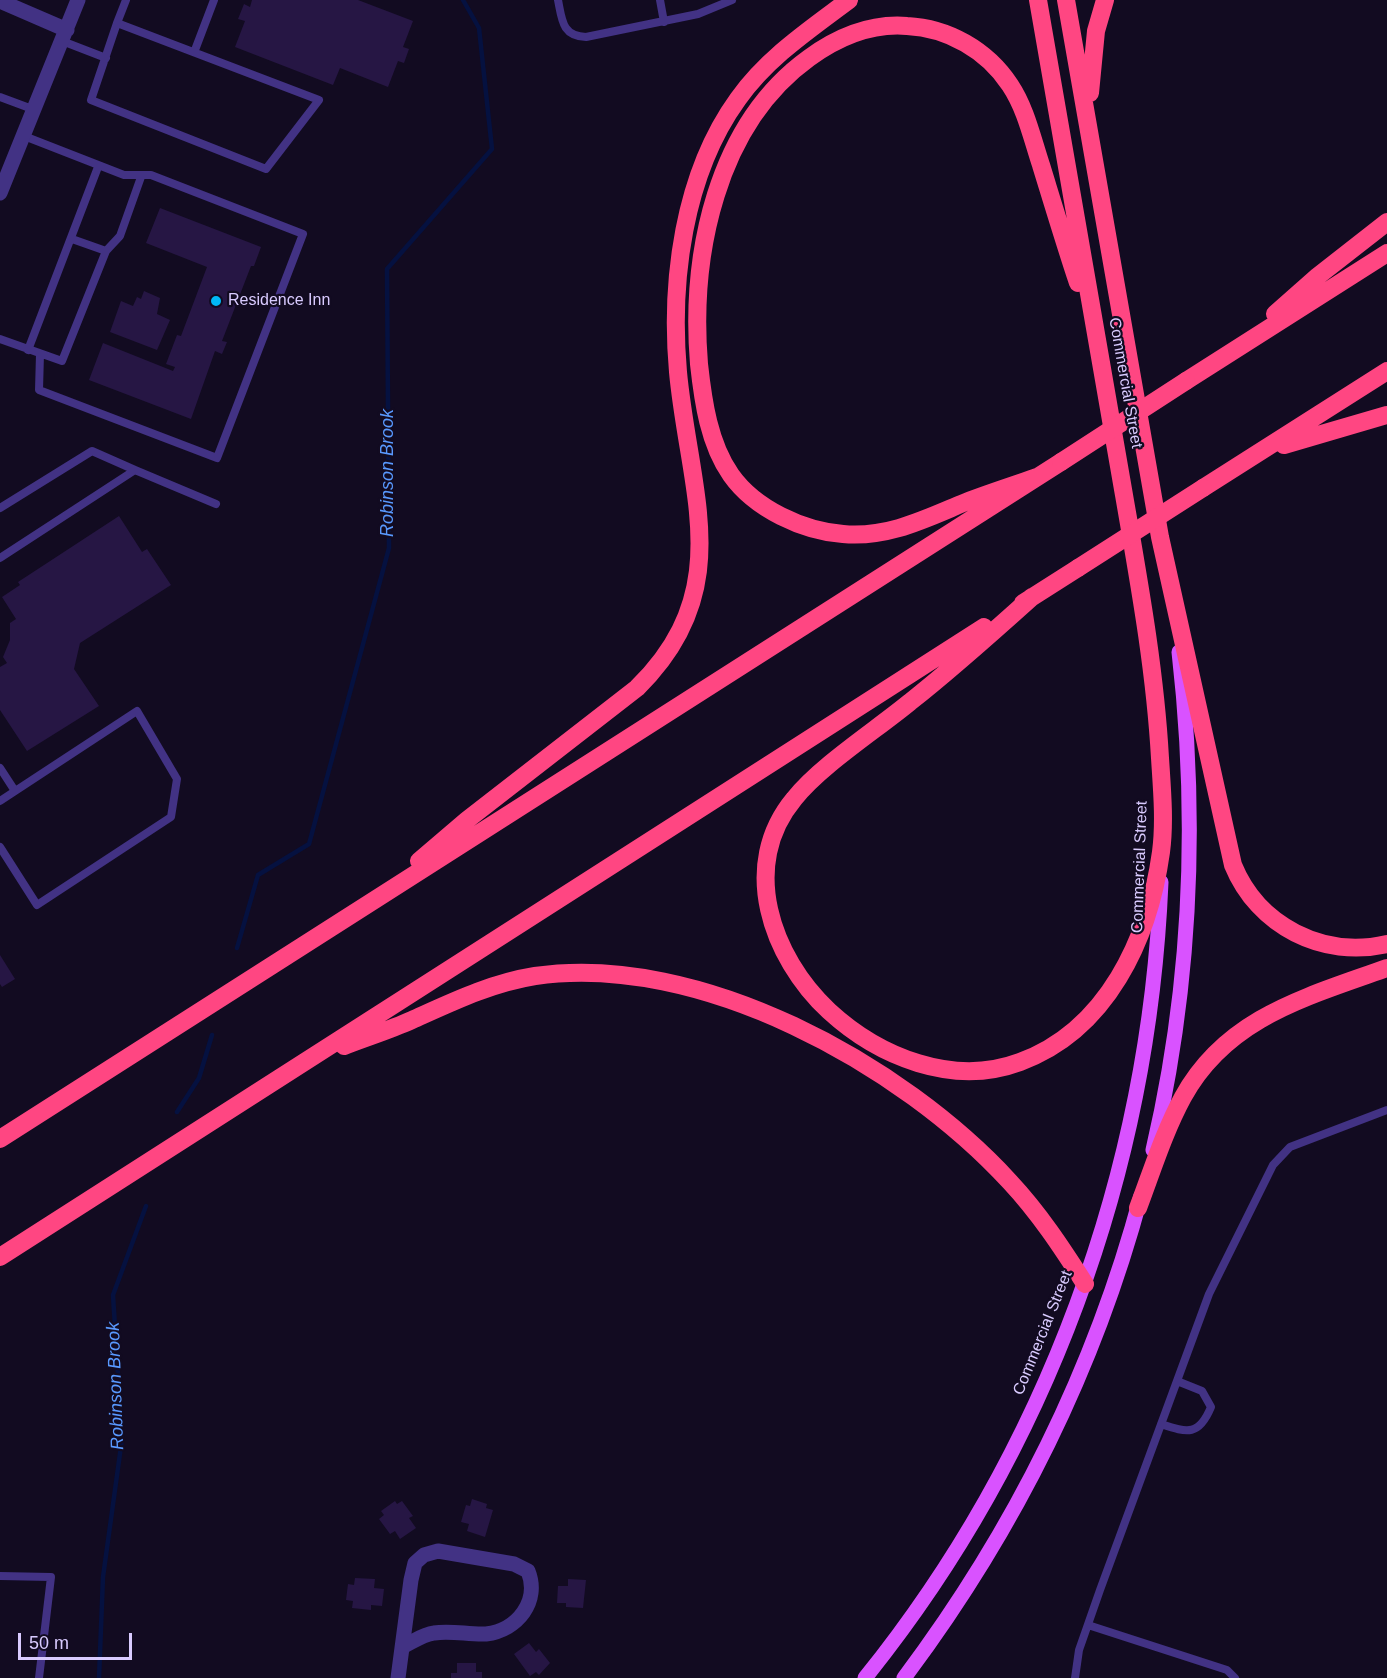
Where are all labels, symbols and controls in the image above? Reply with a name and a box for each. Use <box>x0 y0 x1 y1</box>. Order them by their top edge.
place label: Residence Inn <box>228 291 330 311</box>
marker: Residence Inn <box>209 294 223 308</box>
street label: Commercial Street <box>1104 316 1146 450</box>
water label: Robinson Brook <box>377 409 399 537</box>
street label: Commercial Street <box>1128 800 1152 934</box>
street label: Commercial Street <box>1009 1268 1077 1398</box>
water label: Robinson Brook <box>103 1322 129 1450</box>
scale bar <box>21 1621 135 1659</box>
text: 50 m <box>29 1633 69 1653</box>

